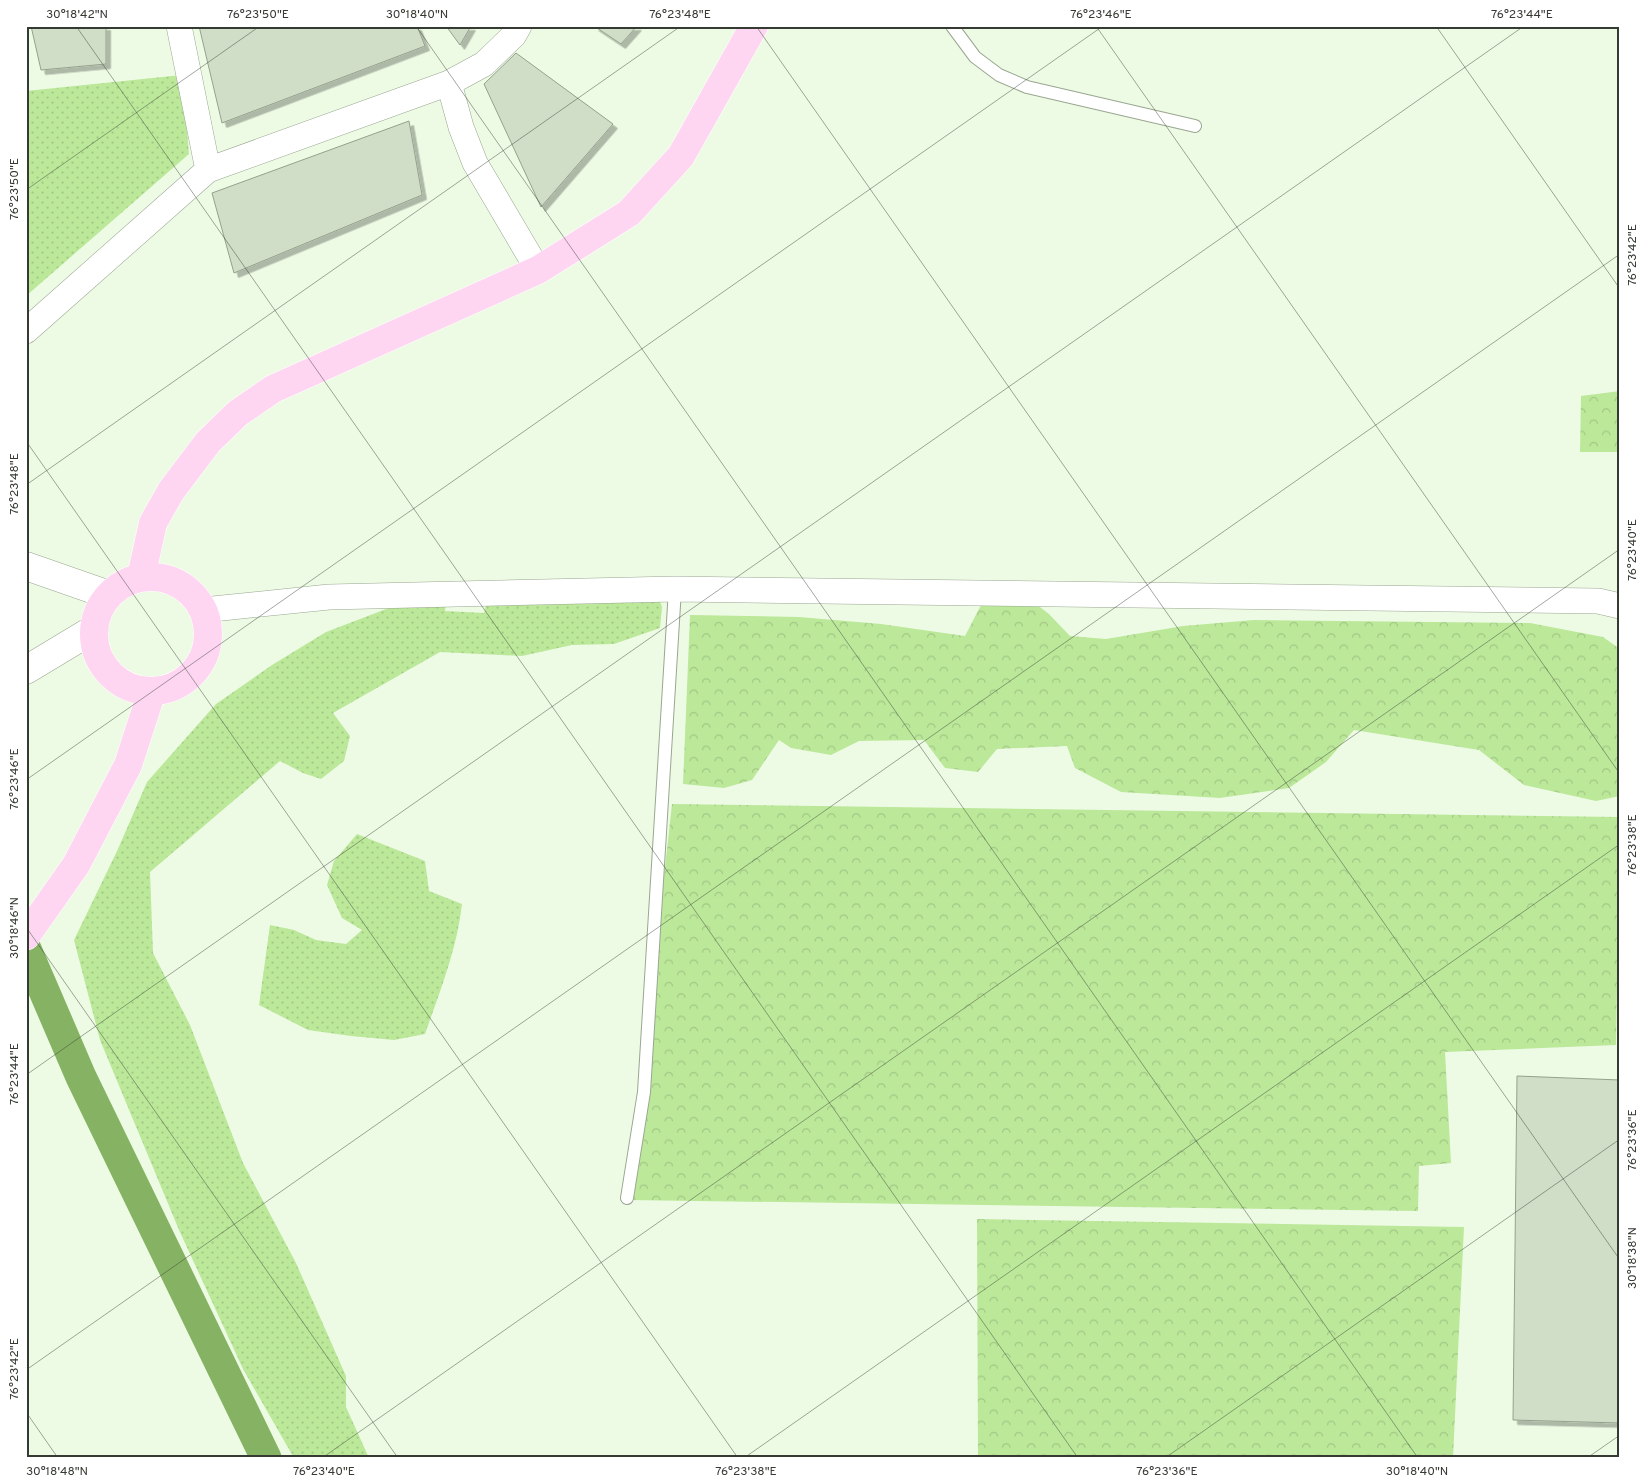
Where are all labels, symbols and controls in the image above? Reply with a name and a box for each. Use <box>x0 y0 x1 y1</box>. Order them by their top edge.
text: 30°18'42"N <box>46 7 108 23</box>
text: 76°23'50"E <box>227 7 289 23</box>
text: 30°18'40"N <box>386 7 448 23</box>
text: 76°23'48"E <box>649 7 711 23</box>
text: 76°23'46"E <box>1070 7 1132 23</box>
text: 76°23'44"E <box>1491 7 1553 23</box>
text: 76°23'50"E <box>7 158 23 220</box>
text: 76°23'42"E <box>1625 224 1641 286</box>
text: 76°23'48"E <box>7 453 23 515</box>
text: 76°23'40"E <box>1625 519 1641 581</box>
text: 76°23'46"E <box>7 748 23 810</box>
text: 76°23'38"E <box>1625 814 1641 876</box>
text: 30°18'46"N <box>7 897 23 959</box>
text: 76°23'44"E <box>7 1043 23 1105</box>
text: 76°23'36"E <box>1625 1109 1641 1171</box>
text: 30°18'38"N <box>1625 1227 1641 1289</box>
text: 76°23'42"E <box>7 1338 23 1400</box>
text: 30°18'48"N <box>26 1464 88 1480</box>
text: 76°23'40"E <box>293 1464 355 1480</box>
text: 76°23'38"E <box>715 1464 777 1480</box>
text: 76°23'36"E <box>1136 1464 1198 1480</box>
text: 30°18'40"N <box>1386 1464 1448 1480</box>

